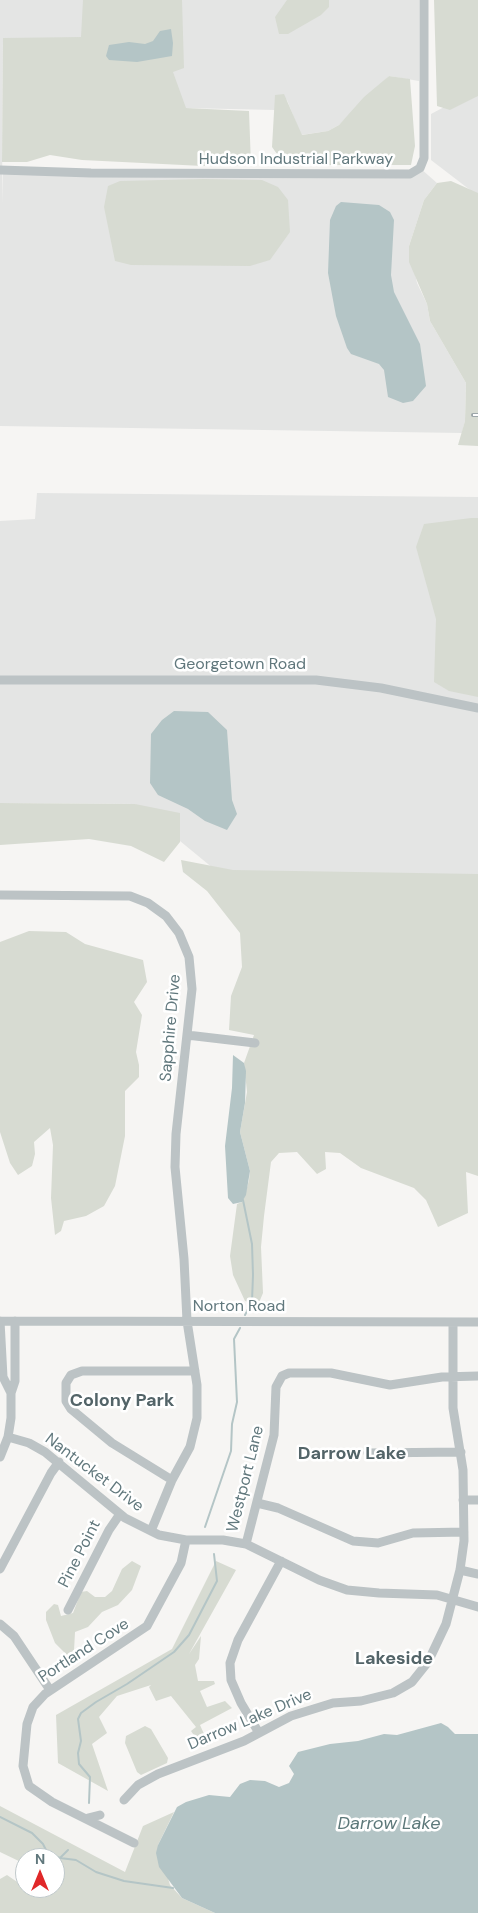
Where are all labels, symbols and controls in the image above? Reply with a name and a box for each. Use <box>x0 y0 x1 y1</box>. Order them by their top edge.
street label: Hudson Industrial Parkway <box>199 150 393 170</box>
street label: Georgetown Road <box>174 655 306 675</box>
street label: Sapphire Drive <box>157 973 185 1083</box>
street label: Norton Road <box>193 1297 285 1317</box>
district label: Colony Park <box>70 1390 174 1412</box>
street label: Westport Lane <box>223 1424 269 1534</box>
street label: Nantucket Drive <box>41 1430 147 1516</box>
district label: Darrow Lake <box>298 1443 406 1465</box>
street label: Pine Point <box>55 1517 105 1591</box>
street label: Portland Cove <box>35 1615 133 1687</box>
district label: Lakeside <box>355 1648 433 1670</box>
street label: Darrow Lake Drive <box>185 1685 315 1755</box>
water label: Darrow Lake <box>337 1813 441 1835</box>
north arrow <box>15 1848 65 1898</box>
text: N <box>35 1850 45 1868</box>

